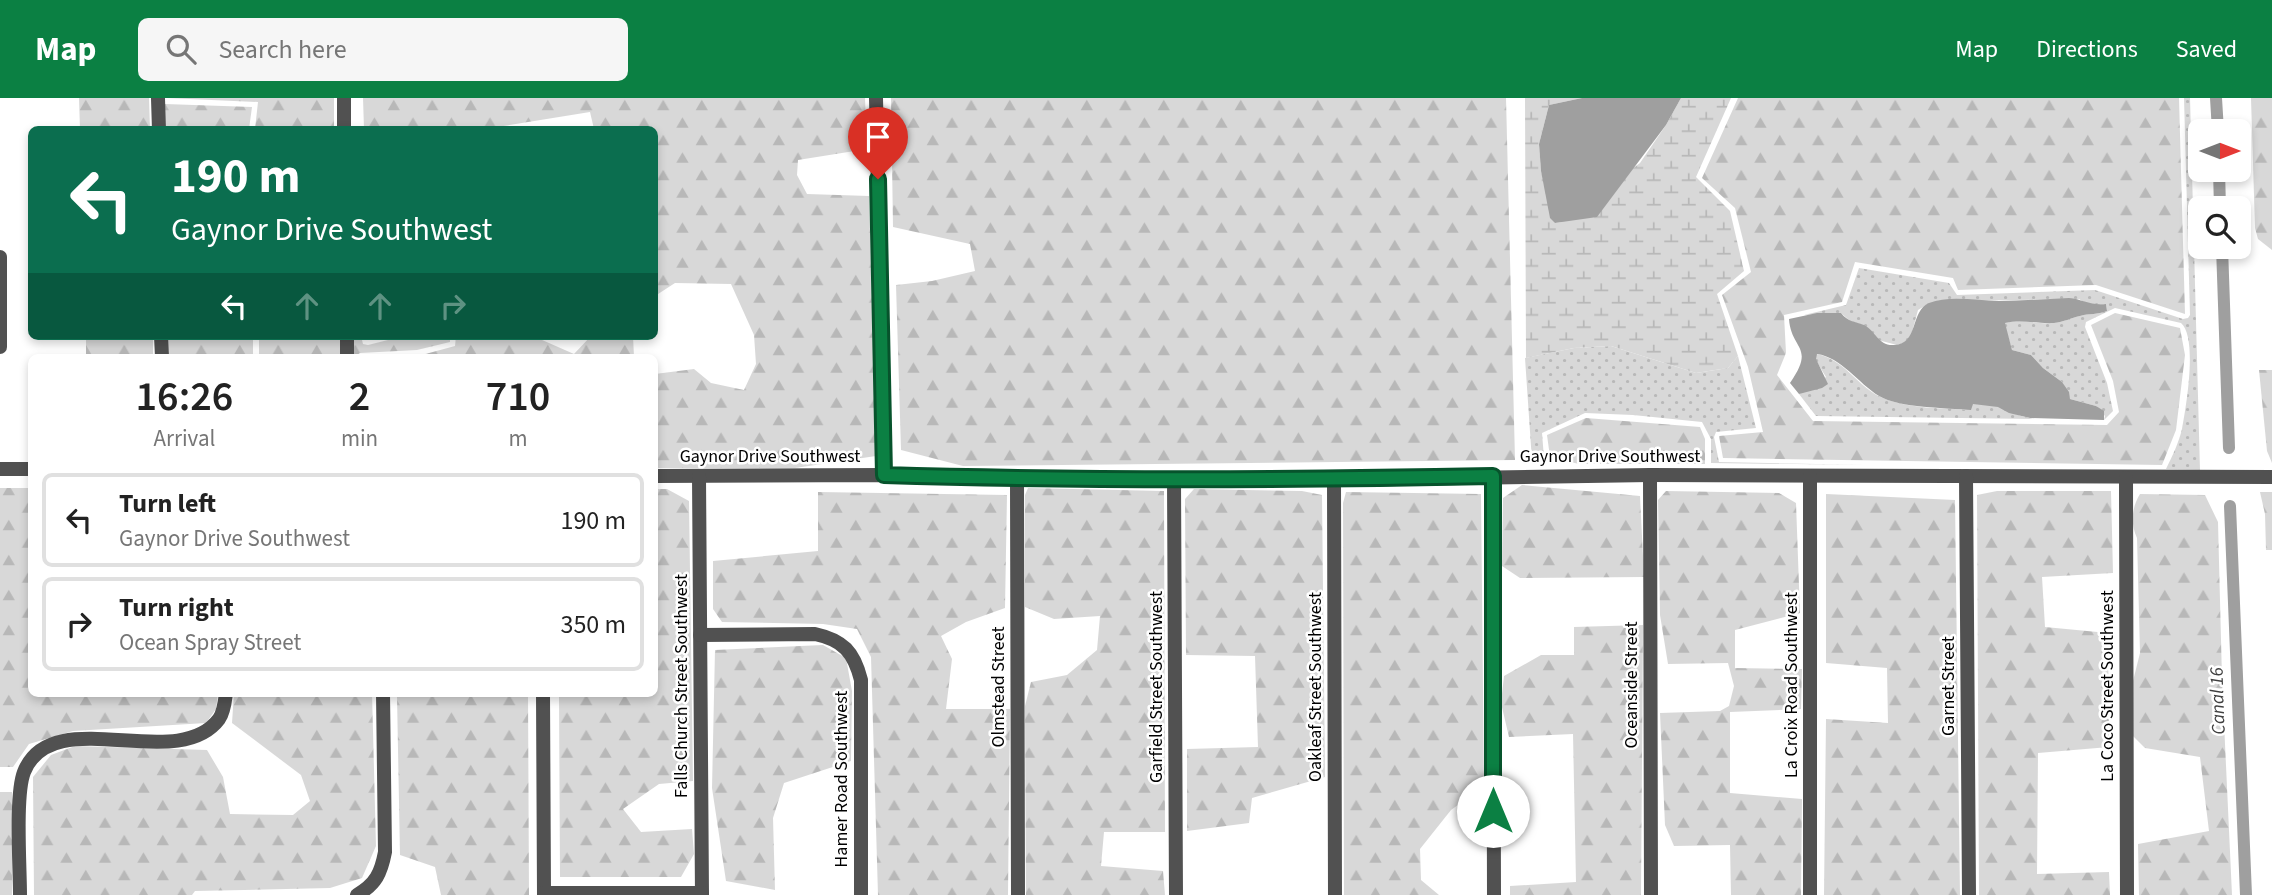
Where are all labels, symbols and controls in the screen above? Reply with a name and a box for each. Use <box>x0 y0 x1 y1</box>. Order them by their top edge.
search box <box>138 18 628 81</box>
text: Map <box>35 26 96 73</box>
icon: search <box>162 30 200 68</box>
text: Search here <box>218 31 347 68</box>
text: Map <box>1955 32 1998 67</box>
text: Directions <box>2036 32 2138 67</box>
text: Saved <box>2176 32 2237 67</box>
pin <box>848 107 908 179</box>
icon: arrive <box>859 118 897 156</box>
north arrow <box>2188 119 2250 182</box>
map controls <box>2188 119 2251 259</box>
text: 190 m <box>171 142 300 212</box>
icon: left <box>56 154 147 245</box>
button: search <box>2188 196 2251 259</box>
text: Gaynor Drive Southwest <box>171 207 492 253</box>
icon: left <box>215 287 253 325</box>
icon: ahead <box>288 287 326 325</box>
icon: ahead <box>361 287 399 325</box>
icon: right <box>434 287 472 325</box>
text: 16:26 <box>136 367 233 427</box>
text: 2 <box>349 367 370 427</box>
text: 710 <box>486 367 550 427</box>
text: Arrival <box>154 422 215 455</box>
text: min <box>341 422 378 455</box>
text: m <box>509 422 528 455</box>
street label: Gaynor Drive Southwest <box>680 444 860 469</box>
street label: Gaynor Drive Southwest <box>1520 444 1700 469</box>
text: Turn left <box>119 485 216 522</box>
icon: left <box>60 501 98 539</box>
text: 190 m <box>560 502 626 539</box>
text: Gaynor Drive Southwest <box>119 522 350 555</box>
street label: Falls Church Street Southwest <box>669 574 694 798</box>
text: Turn right <box>119 589 234 626</box>
street label: La Coco Street Southwest <box>2095 590 2120 782</box>
street label: Garfield Street Southwest <box>1144 591 1169 783</box>
street label: Oakleaf Street Southwest <box>1303 592 1328 782</box>
street label: La Croix Road Southwest <box>1779 592 1804 778</box>
icon: right <box>60 605 98 643</box>
text: 350 m <box>560 606 626 643</box>
street label: Oceanside Street <box>1619 622 1644 748</box>
text: Ocean Spray Street <box>119 626 301 659</box>
street label: Olmstead Street <box>986 627 1011 747</box>
street label: Garnet Street <box>1936 636 1961 736</box>
water label: Canal 16 <box>2203 666 2233 735</box>
street label: Hamer Road Southwest <box>829 691 854 867</box>
position arrow <box>1456 774 1530 848</box>

